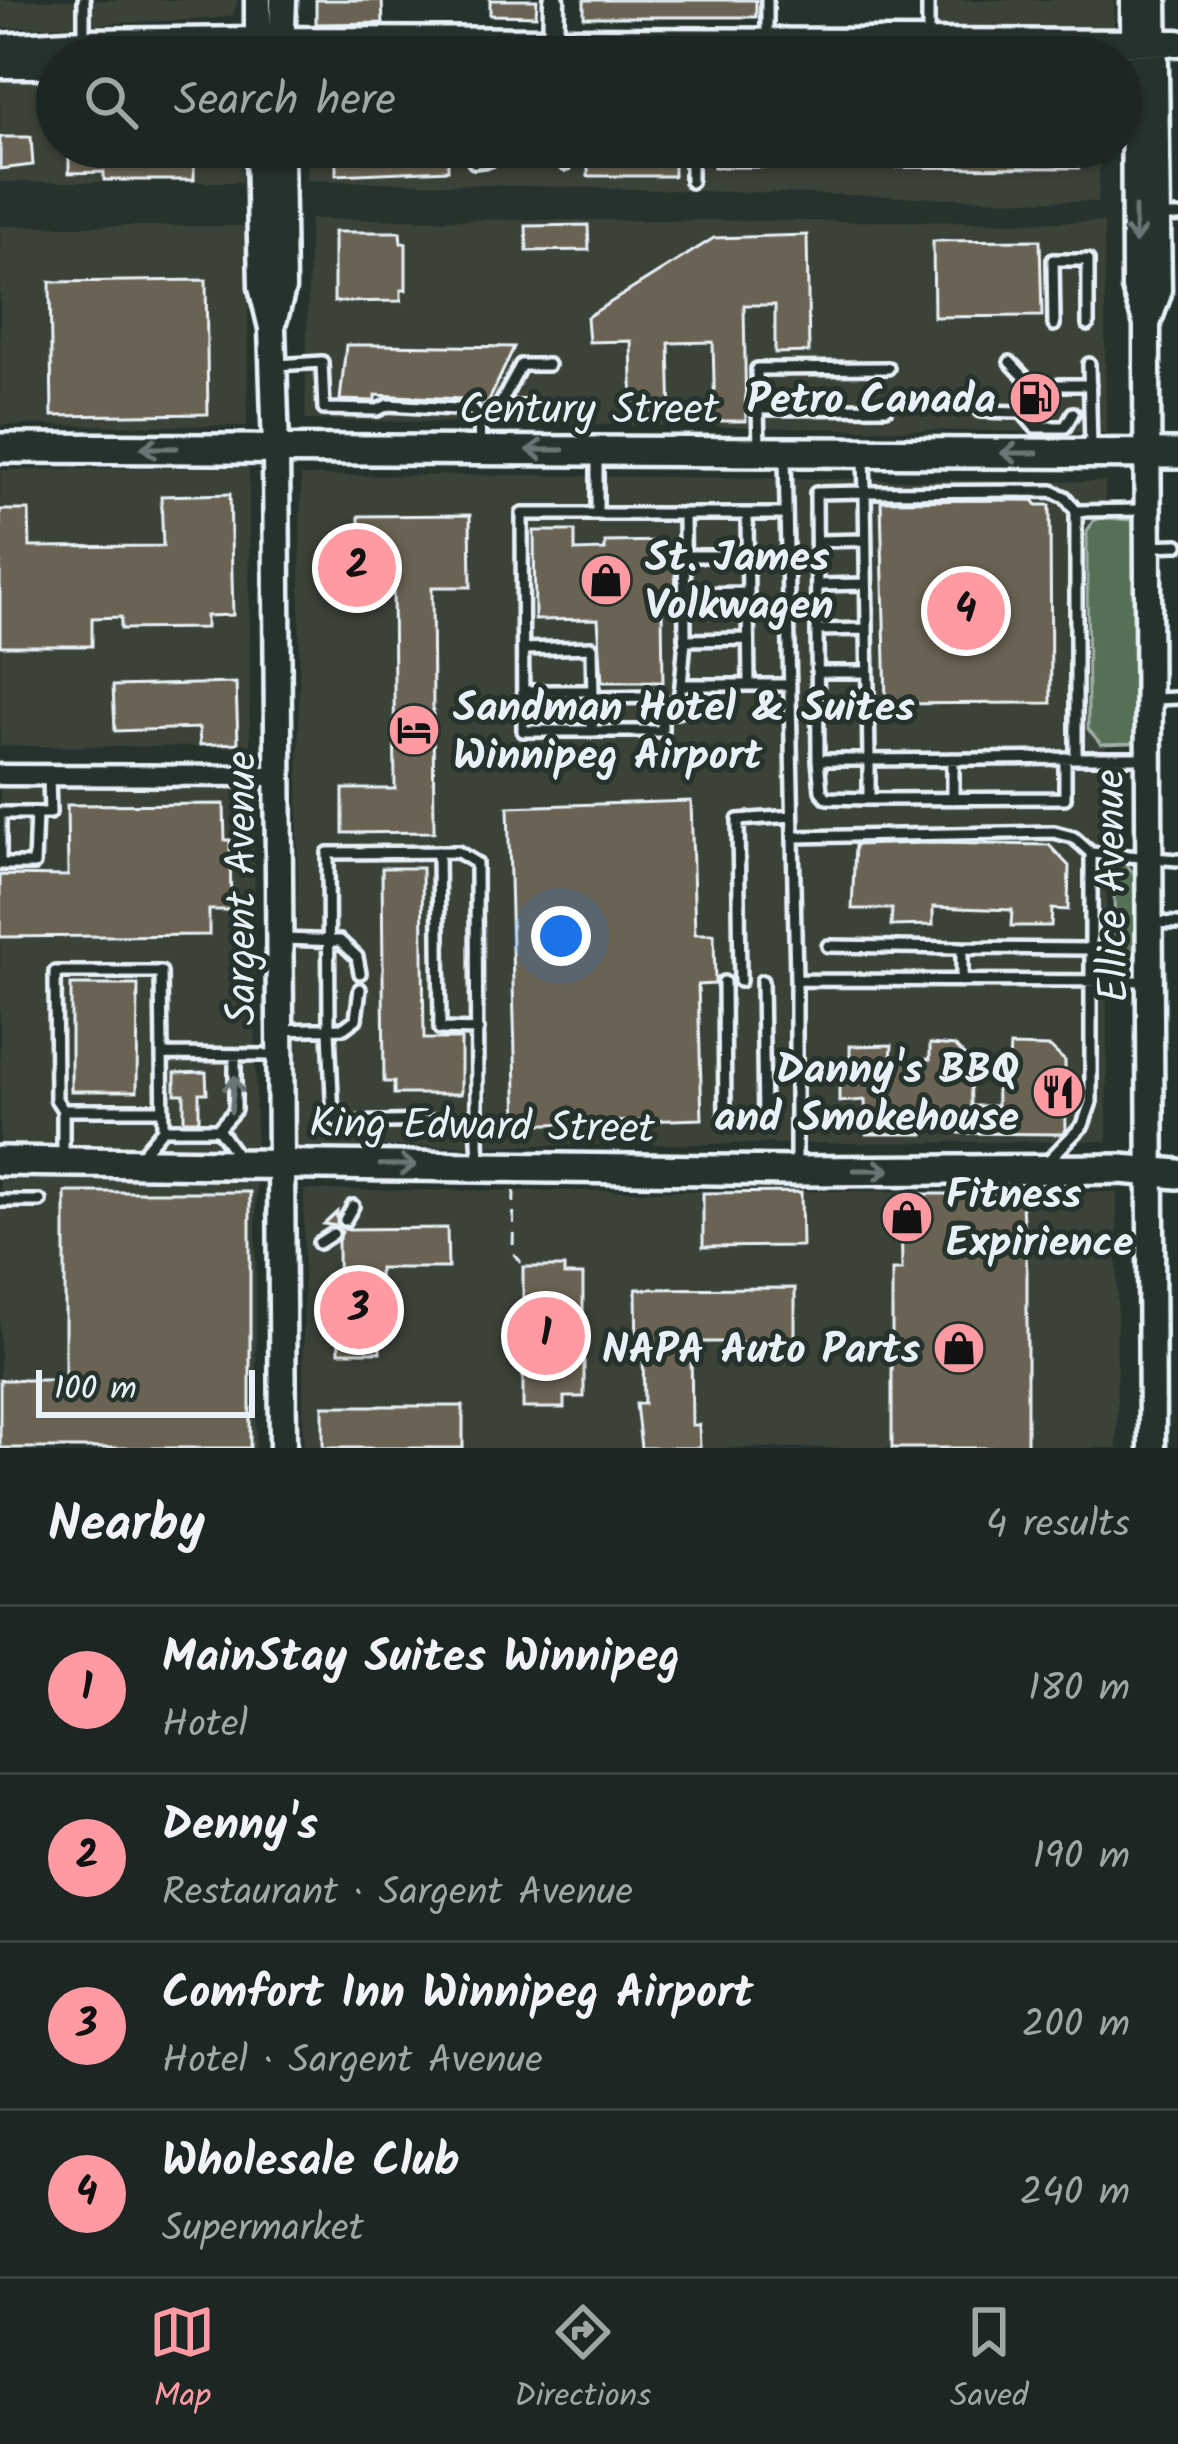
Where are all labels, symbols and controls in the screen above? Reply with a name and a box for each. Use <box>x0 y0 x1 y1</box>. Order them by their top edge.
search box <box>36 36 1142 168</box>
text: Search here <box>174 66 396 138</box>
icon: search <box>78 69 144 135</box>
one-way arrow <box>1123 205 1146 244</box>
place label: Petro Canada <box>747 368 996 435</box>
fuel station icon: Petro Canada <box>1007 370 1063 426</box>
street label: Century Street <box>459 378 720 445</box>
one-way arrow <box>140 437 179 459</box>
one-way arrow <box>526 439 565 461</box>
one-way arrow <box>1000 442 1039 464</box>
pin: 2 <box>318 523 396 613</box>
place label: St. James Volkwagen <box>645 526 834 641</box>
shop icon: St. James Volkwagen <box>578 552 634 608</box>
pin: 4 <box>927 566 1005 656</box>
place label: Sandman Hotel & Suites Winnipeg Airport <box>453 676 915 791</box>
hotel icon: Sandman Hotel & Suites Winnipeg Airport <box>386 702 442 758</box>
street label: Sargent Avenue <box>210 751 277 1025</box>
street label: Ellice Avenue <box>1078 769 1149 1003</box>
your location <box>531 906 591 966</box>
place label: Danny's BBQ and Smokehouse <box>714 1038 1019 1153</box>
restaurant icon: Danny's BBQ and Smokehouse <box>1030 1064 1086 1120</box>
one-way arrow <box>222 1076 245 1115</box>
street label: King Edward Street <box>309 1091 656 1164</box>
one-way arrow <box>378 1153 417 1176</box>
one-way arrow <box>852 1159 891 1182</box>
place label: Fitness Expirience <box>946 1163 1134 1278</box>
shop icon: Fitness Expirience <box>879 1189 935 1245</box>
pin: 3 <box>320 1265 398 1355</box>
pin: 1 <box>507 1291 585 1381</box>
place label: NAPA Auto Parts <box>602 1318 920 1385</box>
shop icon: NAPA Auto Parts <box>931 1320 987 1376</box>
scale bar <box>36 1364 255 1417</box>
text: 100 m <box>54 1364 137 1417</box>
text: Nearby <box>48 1486 205 1567</box>
text: 4 results <box>986 1495 1130 1557</box>
text: MainStay Suites Winnipeg <box>162 1623 680 1695</box>
text: 1 <box>81 1659 93 1721</box>
text: 180 m <box>1028 1659 1130 1721</box>
text: Hotel <box>162 1695 248 1757</box>
text: Denny's <box>162 1791 318 1863</box>
text: 2 <box>76 1827 98 1889</box>
text: 190 m <box>1033 1827 1130 1889</box>
text: Restaurant · Sargent Avenue <box>162 1863 633 1925</box>
text: Comfort Inn Winnipeg Airport <box>162 1959 754 2031</box>
text: 3 <box>76 1995 98 2057</box>
text: 200 m <box>1022 1995 1130 2057</box>
text: Hotel · Sargent Avenue <box>162 2031 543 2093</box>
text: Wholesale Club <box>162 2127 459 2199</box>
text: 4 <box>76 2163 98 2225</box>
text: 240 m <box>1020 2163 1130 2225</box>
text: Supermarket <box>162 2199 364 2261</box>
tab: Map <box>149 2299 215 2424</box>
tab: Directions <box>514 2299 651 2424</box>
tab: Saved <box>950 2299 1029 2424</box>

